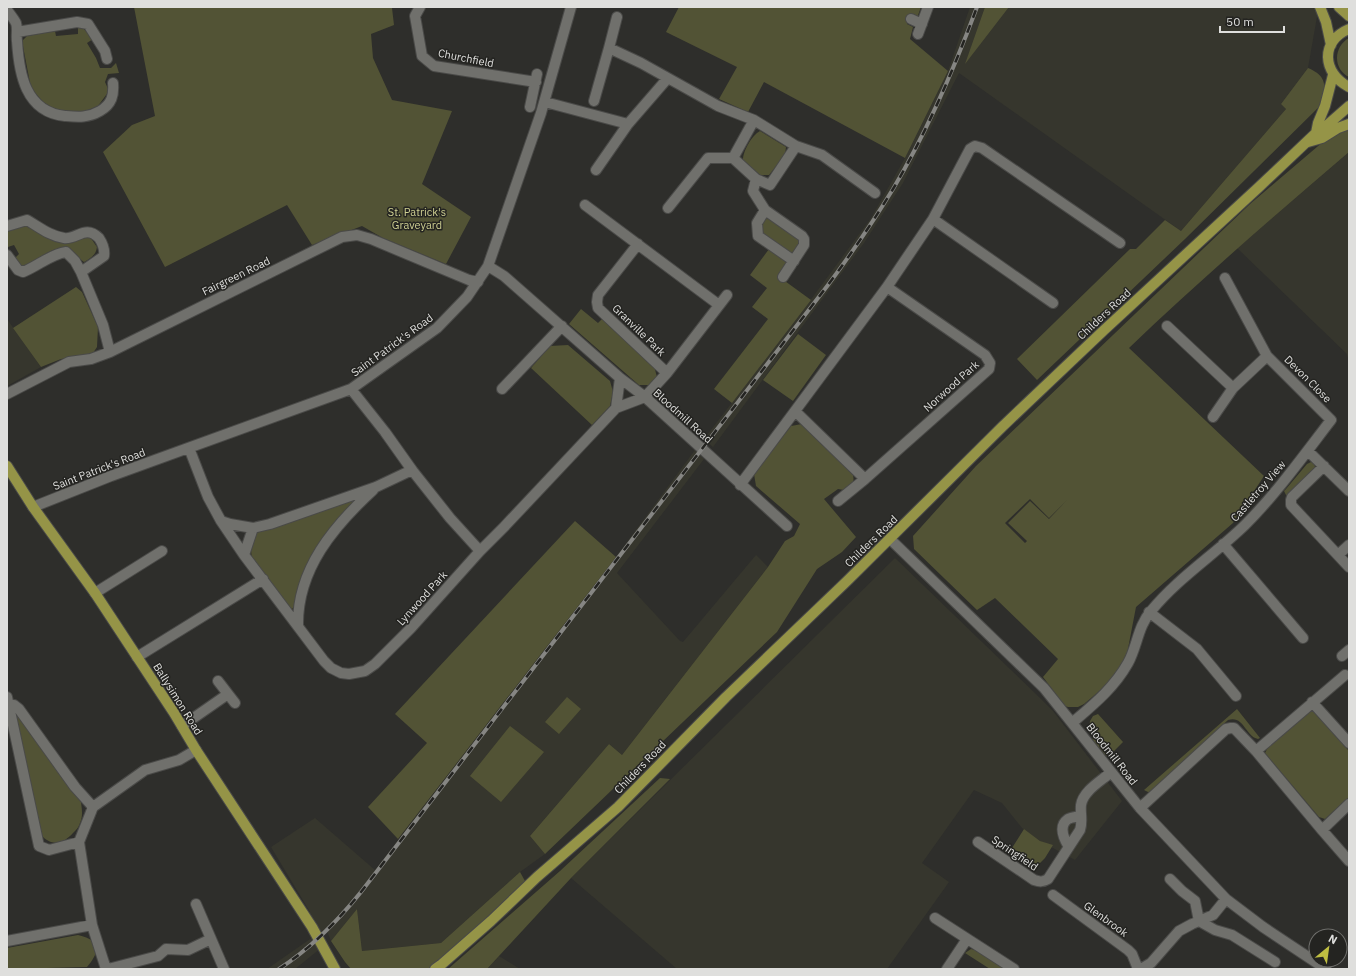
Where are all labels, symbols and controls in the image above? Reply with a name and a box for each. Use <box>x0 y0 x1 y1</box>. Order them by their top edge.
scale bar <box>1220 8 1284 34</box>
text: 50 m <box>1226 14 1254 29</box>
street label: Churchfield <box>437 46 495 70</box>
park label: St. Patrick's Graveyard <box>388 205 446 232</box>
street label: Fairgreen Road <box>200 253 272 299</box>
street label: Childers Road <box>1074 286 1134 342</box>
street label: Granville Park <box>609 301 669 359</box>
street label: Saint Patrick's Road <box>348 311 436 379</box>
street label: Devon Close <box>1281 352 1335 406</box>
street label: Norwood Park <box>920 357 982 415</box>
street label: Bloodmill Road <box>650 386 716 446</box>
street label: Saint Patrick's Road <box>51 445 147 493</box>
street label: Castletroy View <box>1228 457 1289 525</box>
street label: Childers Road <box>841 512 901 570</box>
street label: Lynwood Park <box>394 568 450 628</box>
street label: Ballysimon Road <box>150 660 206 738</box>
street label: Bloodmill Road <box>1083 720 1141 788</box>
street label: Childers Road <box>611 737 669 797</box>
street label: Springfield <box>989 832 1041 874</box>
street label: Glenbrook <box>1081 898 1131 940</box>
north arrow <box>1308 928 1348 968</box>
text: N <box>1326 931 1340 947</box>

